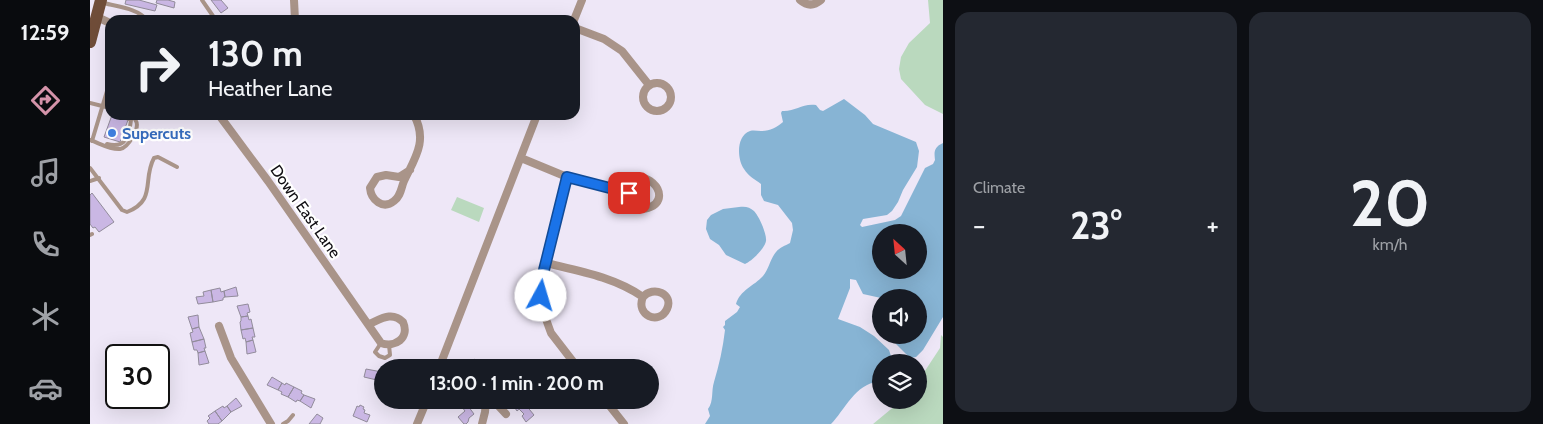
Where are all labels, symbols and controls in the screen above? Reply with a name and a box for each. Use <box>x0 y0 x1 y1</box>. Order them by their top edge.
text: 12:59 <box>21 19 69 46</box>
text: 130 m <box>208 32 303 75</box>
icon: right <box>125 35 190 100</box>
text: Heather Lane <box>208 75 332 102</box>
icon: directions <box>28 83 63 118</box>
place label: Supercuts <box>122 124 191 143</box>
marker: Supercuts <box>106 127 118 139</box>
icon: music <box>28 155 63 190</box>
street label: Down East Lane <box>266 161 345 262</box>
text: 20 <box>1350 163 1430 242</box>
pin <box>608 172 650 214</box>
text: Climate <box>973 178 1025 197</box>
icon: arrive <box>615 179 643 207</box>
text: 23° <box>1070 202 1122 249</box>
text: − <box>973 208 985 242</box>
text: + <box>1207 208 1219 242</box>
north arrow <box>872 224 928 279</box>
map controls <box>872 224 927 409</box>
icon: phone <box>28 227 63 262</box>
text: km/h <box>1372 235 1408 254</box>
position arrow <box>514 269 566 321</box>
button: sound <box>872 289 927 344</box>
icon: climate <box>28 299 63 334</box>
speed limit sign: 30 <box>105 344 170 409</box>
button: layers <box>872 354 927 409</box>
icon: car <box>28 371 63 406</box>
text: 13:00 · 1 min · 200 m <box>429 372 604 395</box>

